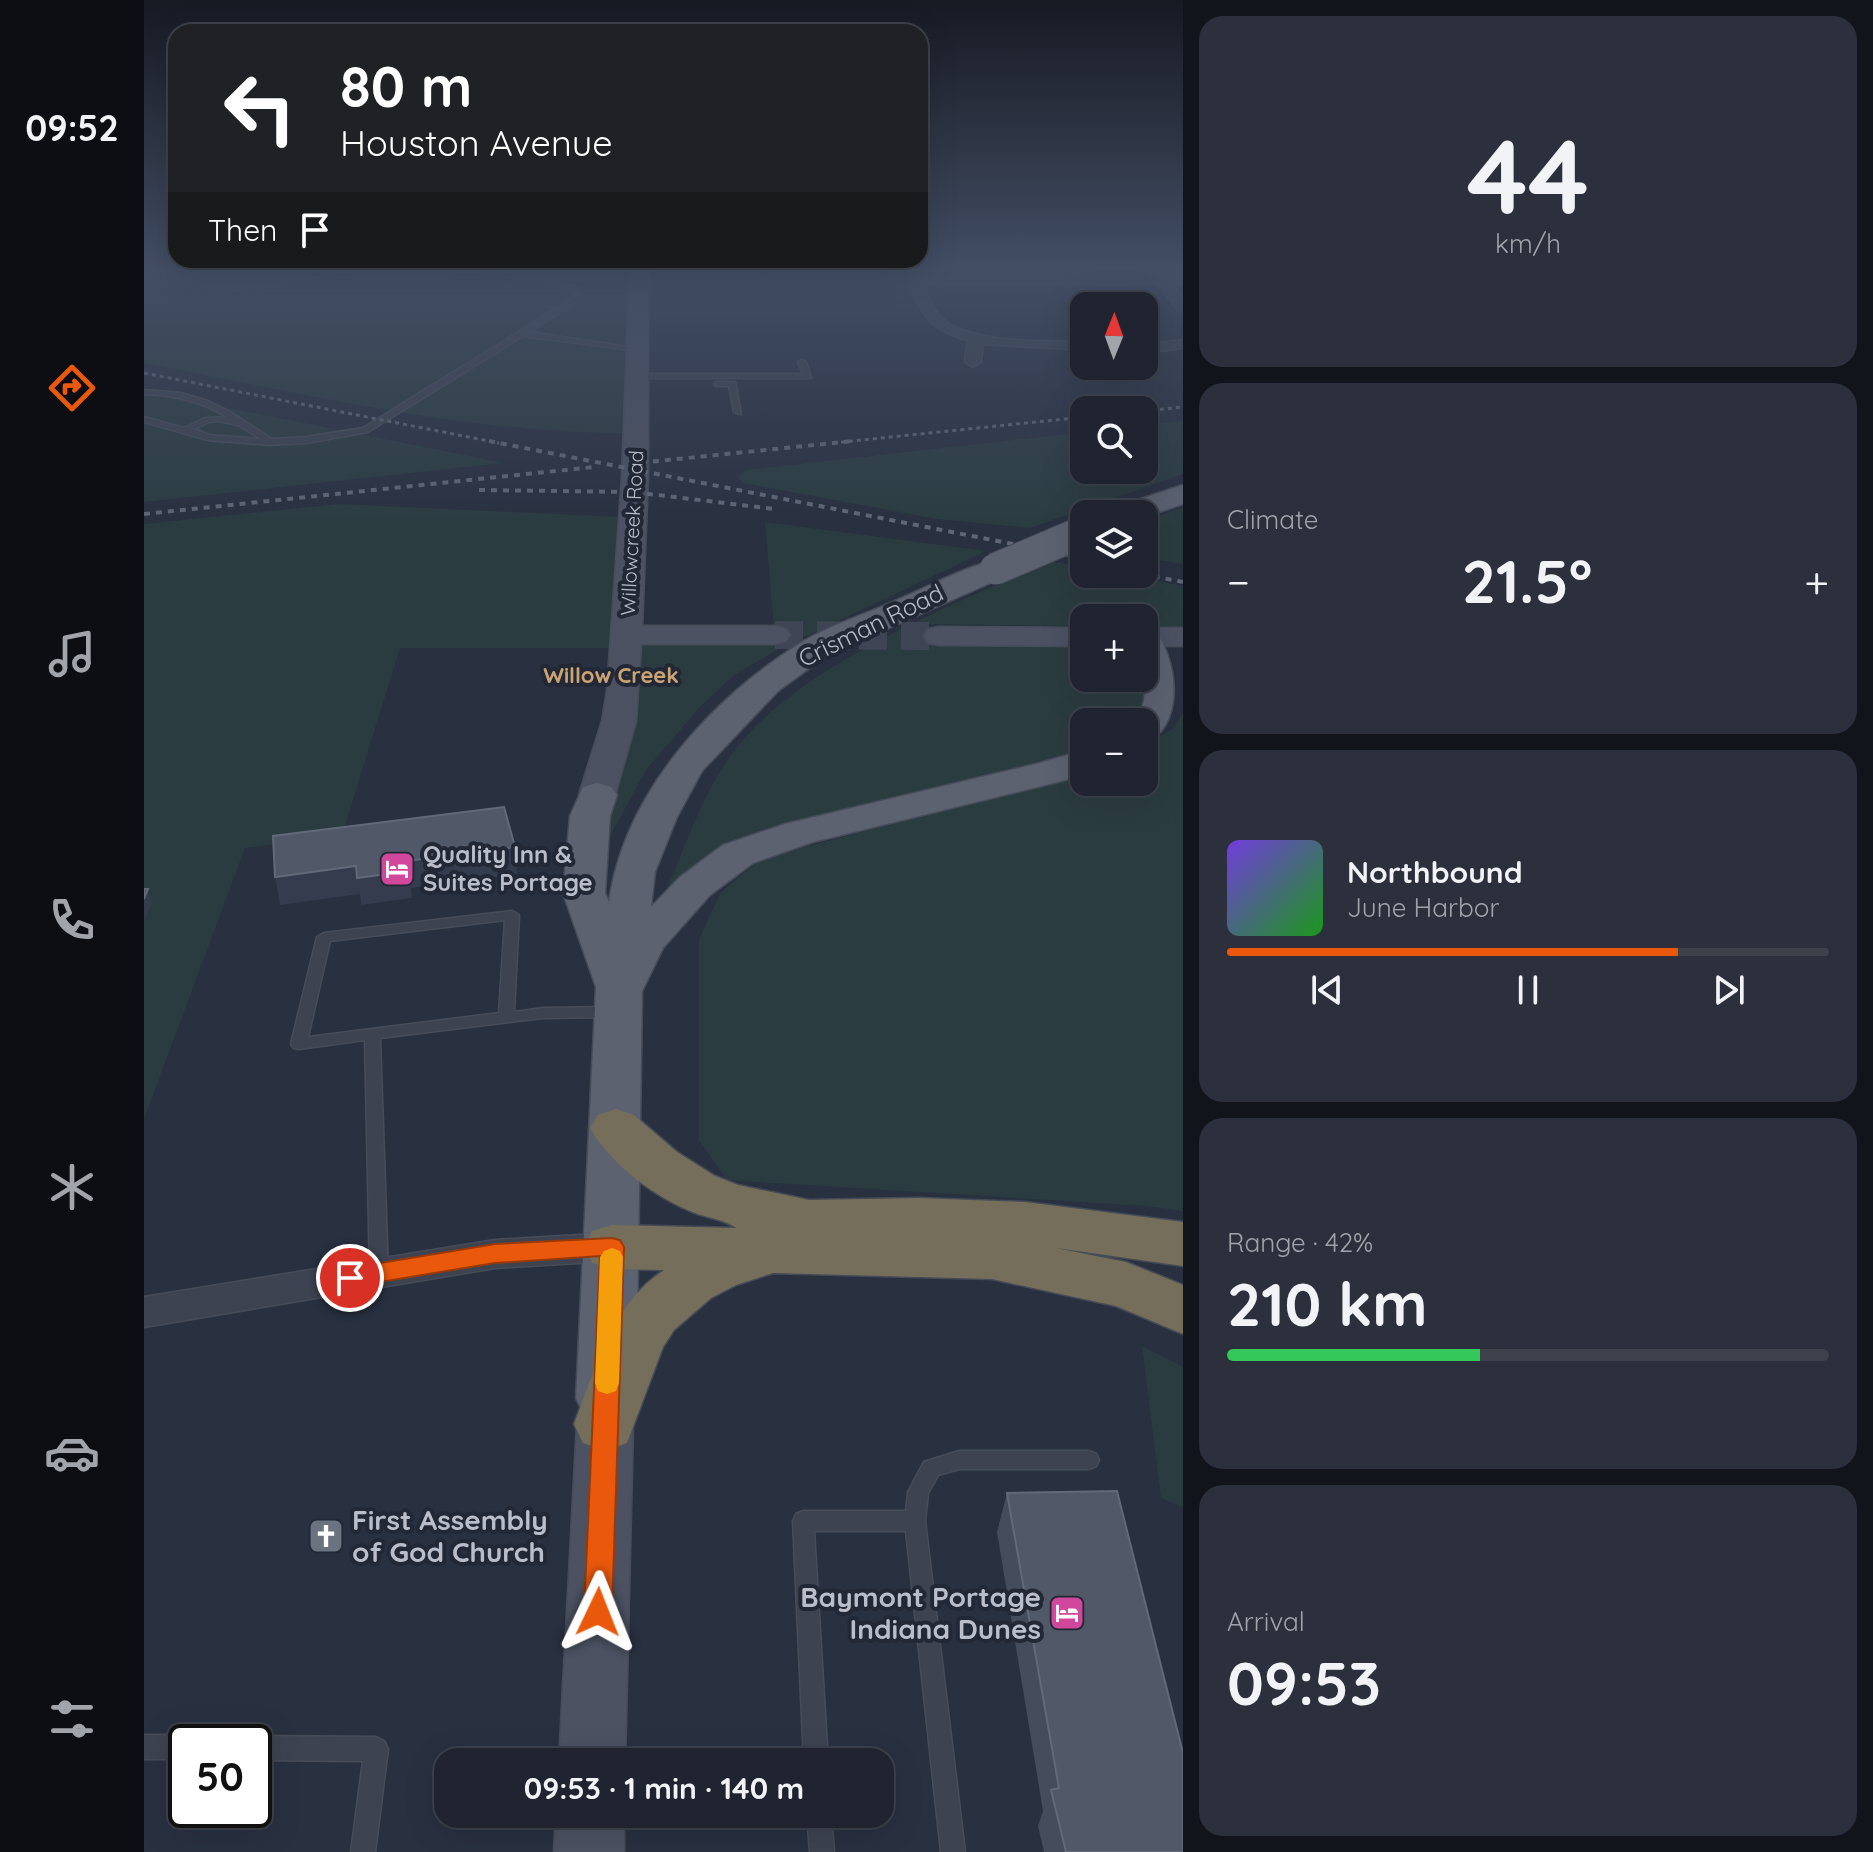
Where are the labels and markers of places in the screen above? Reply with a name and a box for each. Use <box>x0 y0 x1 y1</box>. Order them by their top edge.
place label: Quality Inn & Suites Portage <box>423 839 593 897</box>
hotel icon: Quality Inn & Suites Portage <box>378 850 416 888</box>
pin <box>316 1244 384 1312</box>
place label: First Assembly of God Church <box>352 1502 548 1569</box>
church icon: First Assembly of God Church <box>307 1517 345 1555</box>
place label: Baymont Portage Indiana Dunes <box>800 1579 1041 1646</box>
hotel icon: Baymont Portage Indiana Dunes <box>1048 1594 1086 1632</box>

